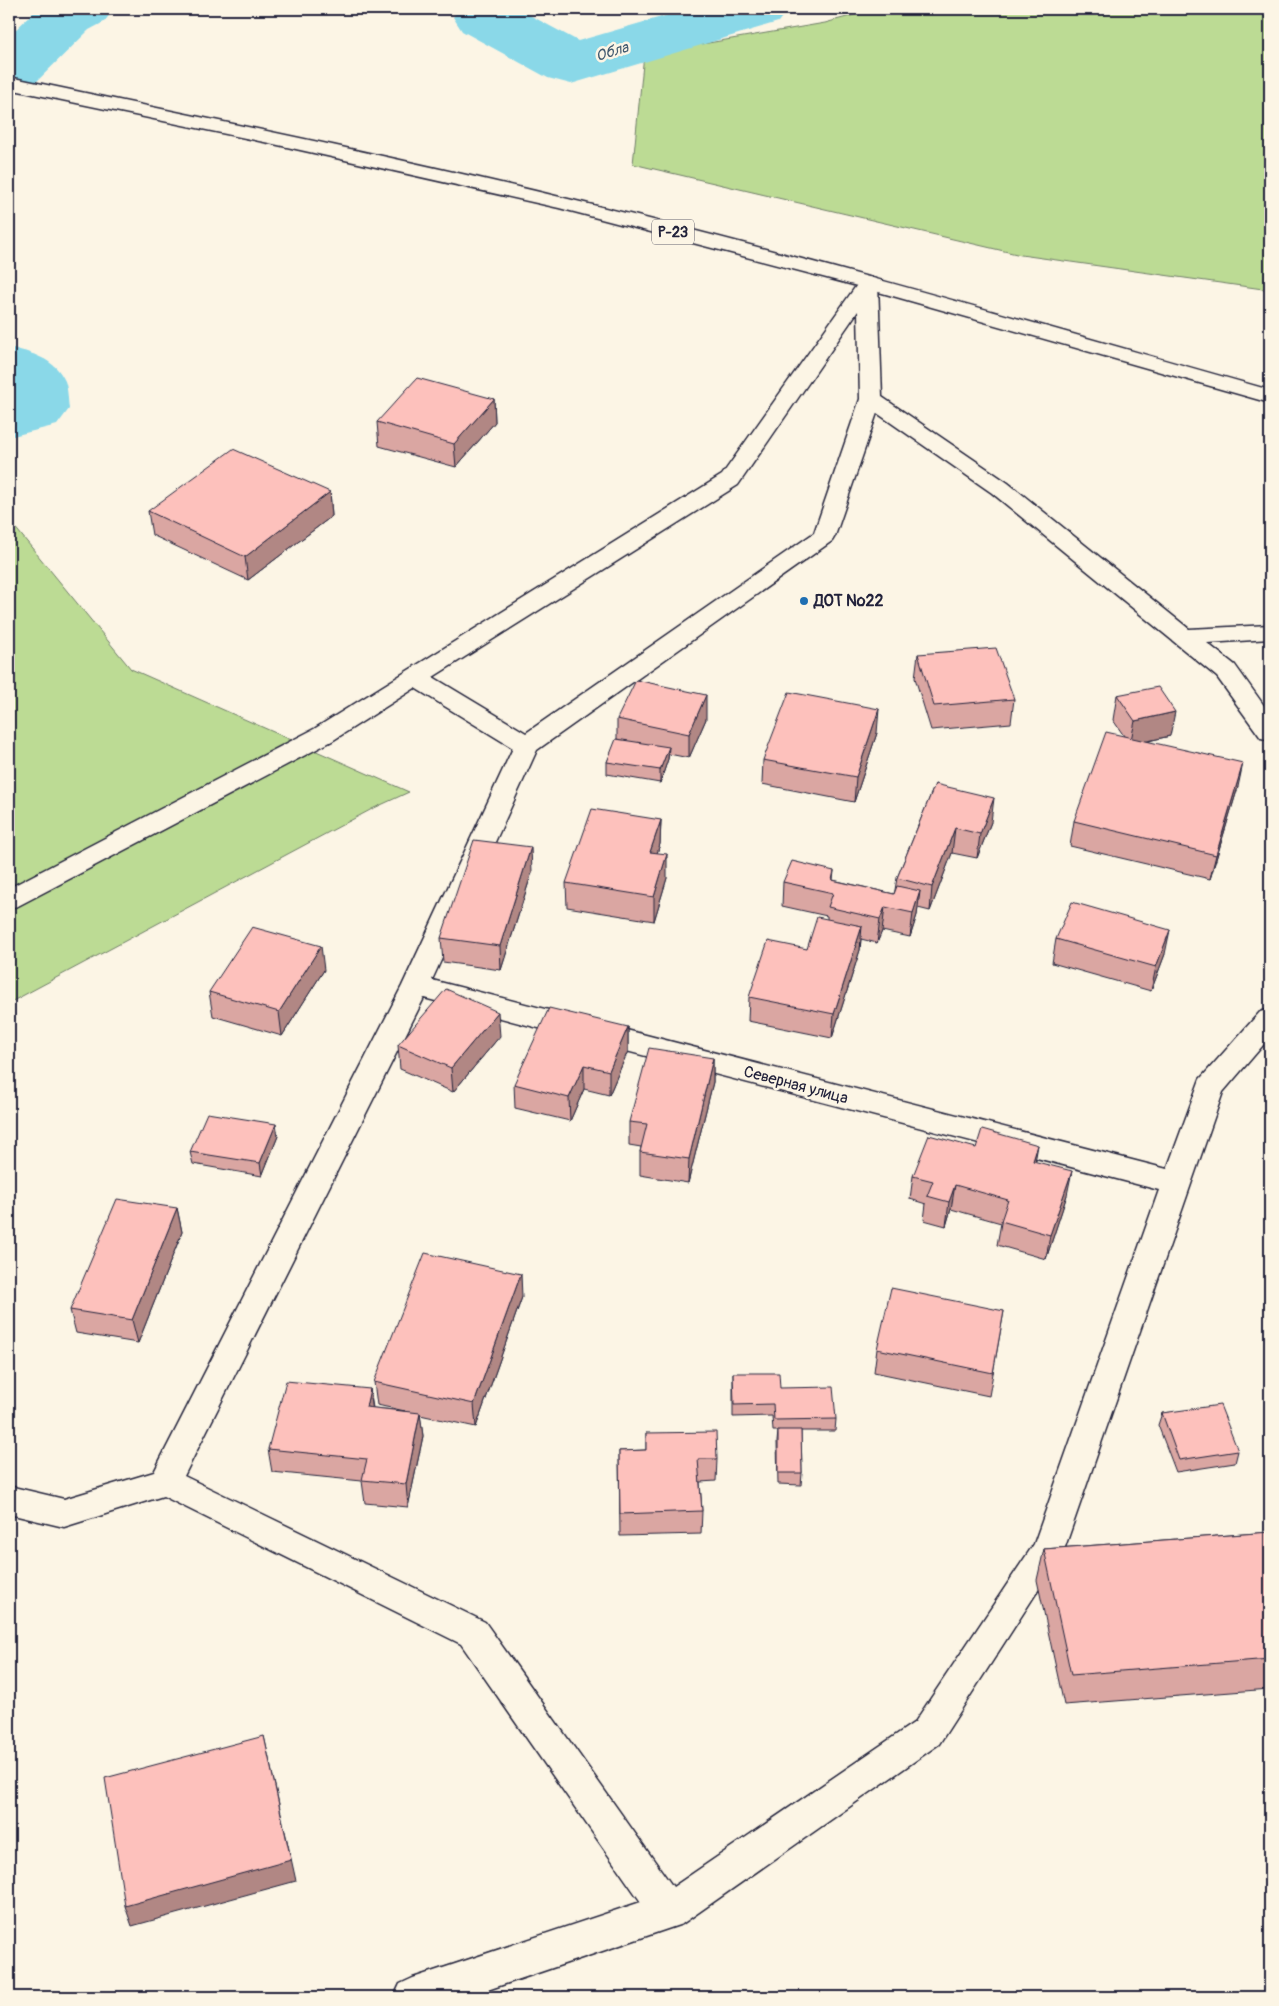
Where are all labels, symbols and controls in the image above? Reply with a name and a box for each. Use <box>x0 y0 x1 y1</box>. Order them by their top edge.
water label: Обла <box>593 38 632 66</box>
road number: Р-23 <box>652 220 694 244</box>
place label: ДОТ №22 <box>813 591 883 611</box>
marker: ДОТ №22 <box>798 595 810 607</box>
street label: Северная улица <box>742 1061 850 1109</box>

